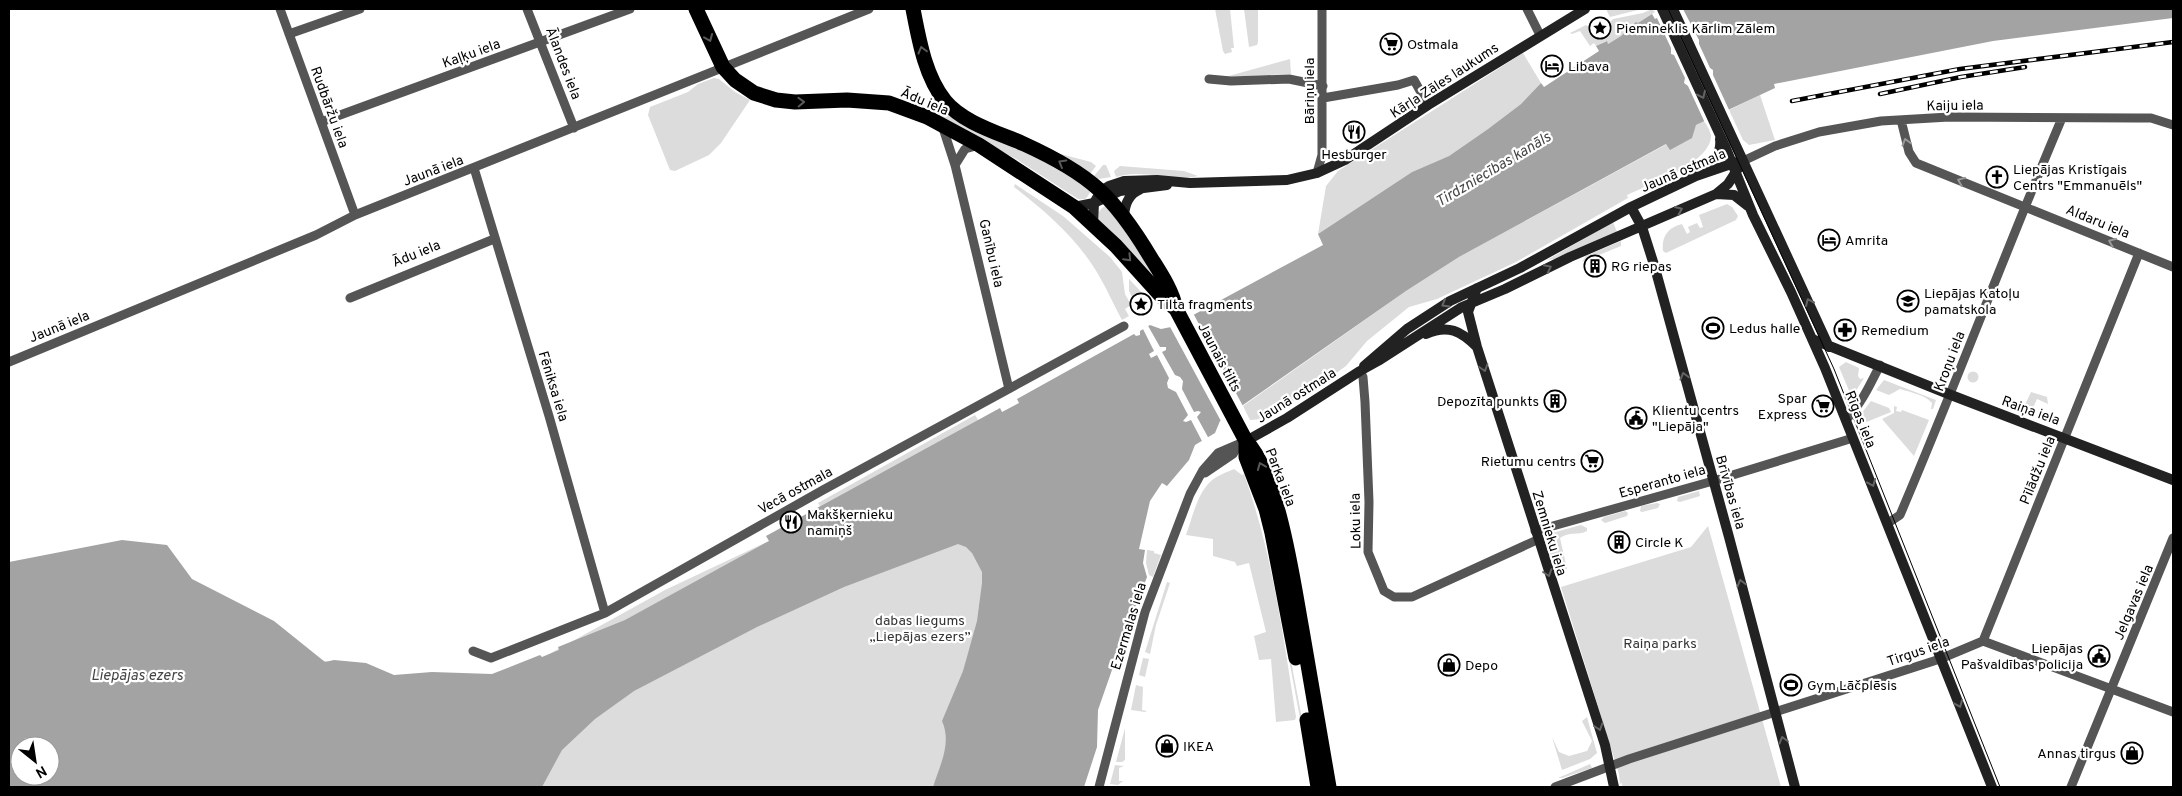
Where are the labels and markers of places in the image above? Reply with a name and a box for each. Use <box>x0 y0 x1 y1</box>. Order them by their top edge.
place icon: Piemineklis Kārlim Zālem <box>1588 16 1612 40</box>
place label: Piemineklis Kārlim Zālem <box>1616 21 1775 38</box>
supermarket icon: Ostmala <box>1379 32 1403 56</box>
place label: Ostmala <box>1407 37 1458 54</box>
hotel icon: Libava <box>1540 54 1564 78</box>
place label: Libava <box>1568 59 1609 76</box>
restaurant icon: Hesburger <box>1342 120 1366 144</box>
place label: Hesburger <box>1321 147 1387 164</box>
place label: Liepājas Kristīgais Centrs "Emmanuēls" <box>2013 162 2142 195</box>
church icon: Liepājas Kristīgais Centrs "Emmanuēls" <box>1985 165 2009 189</box>
hotel icon: Amrita <box>1817 228 1841 252</box>
place label: Amrita <box>1845 233 1888 250</box>
building icon: RG riepas <box>1583 254 1607 278</box>
place label: RG riepas <box>1611 259 1672 276</box>
place label: Liepājas Katoļu pamatskola <box>1924 286 2020 319</box>
school or university icon: Liepājas Katoļu pamatskola <box>1896 289 1920 313</box>
place icon: Tilta fragments <box>1129 292 1153 316</box>
place label: Tilta fragments <box>1157 297 1253 314</box>
sports icon: Ledus halle <box>1701 316 1725 340</box>
pharmacy icon: Remedium <box>1833 318 1857 342</box>
place label: Ledus halle <box>1729 321 1800 338</box>
place label: Remedium <box>1861 323 1929 340</box>
building icon: Depozīta punkts <box>1543 389 1567 413</box>
place label: Spar Express <box>1758 391 1808 424</box>
place label: Depozīta punkts <box>1437 394 1539 411</box>
supermarket icon: Spar Express <box>1811 394 1835 418</box>
place label: Klientu centrs "Liepāja" <box>1652 403 1739 436</box>
public building icon: Klientu centrs "Liepāja" <box>1624 406 1648 430</box>
supermarket icon: Rietumu centrs <box>1580 449 1604 473</box>
place label: Rietumu centrs <box>1481 454 1576 471</box>
place label: Makšķernieku namiņš <box>807 507 893 540</box>
restaurant icon: Makšķernieku namiņš <box>779 510 803 534</box>
building icon: Circle K <box>1607 530 1631 554</box>
place label: Circle K <box>1635 535 1683 552</box>
place label: Liepājas Pašvaldības policija <box>1961 641 2083 674</box>
public building icon: Liepājas Pašvaldības policija <box>2087 644 2111 668</box>
shop icon: Depo <box>1437 653 1461 677</box>
place label: Depo <box>1465 658 1498 675</box>
sports icon: Gym Lāčplēsis <box>1779 673 1803 697</box>
place label: Gym Lāčplēsis <box>1807 678 1897 695</box>
shop icon: IKEA <box>1155 734 1179 758</box>
place label: IKEA <box>1183 739 1214 756</box>
shop icon: Annas tirgus <box>2120 741 2144 765</box>
place label: Annas tirgus <box>2037 746 2116 763</box>

